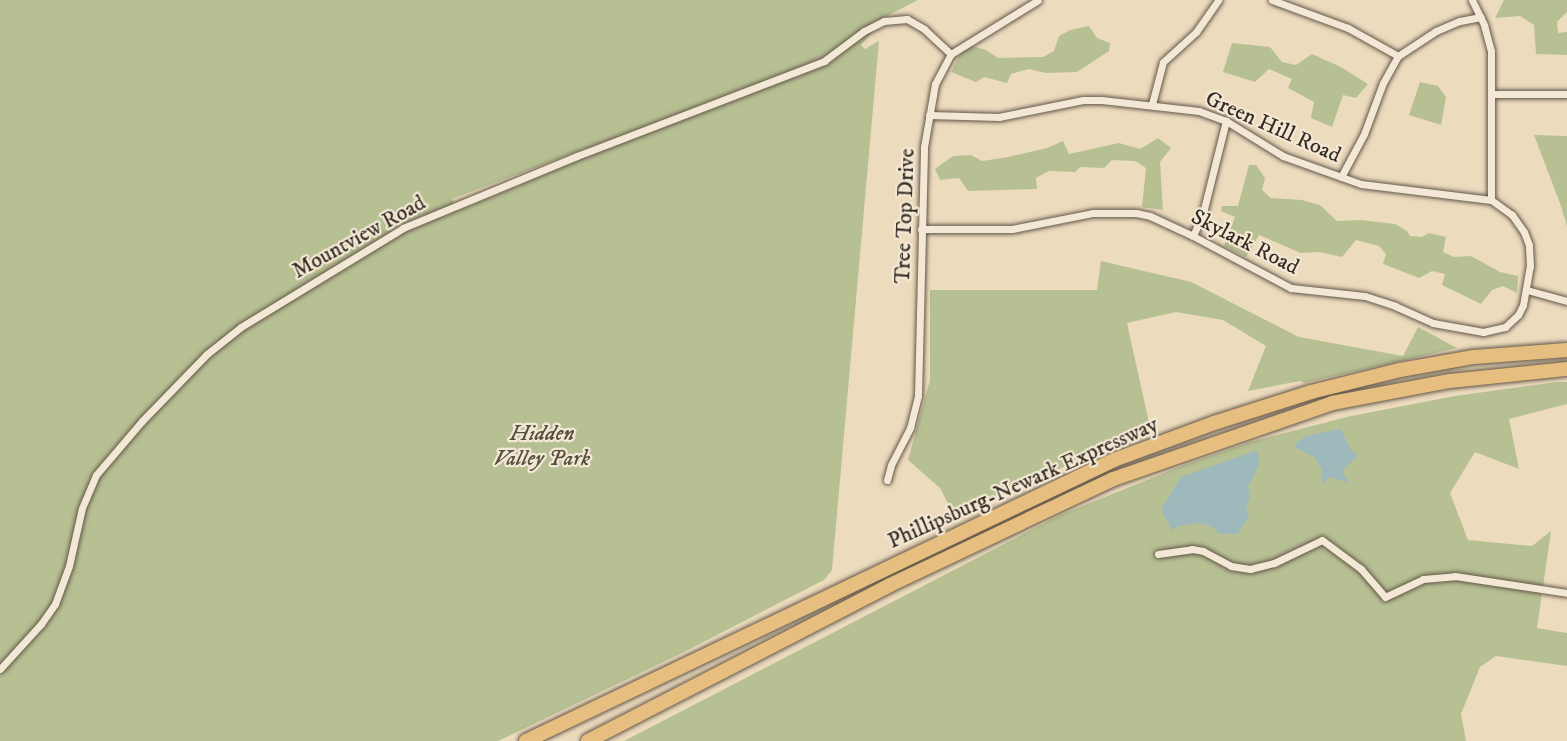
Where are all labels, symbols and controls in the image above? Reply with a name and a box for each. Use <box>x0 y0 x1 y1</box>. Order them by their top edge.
street label: Green Hill Road <box>1201 85 1345 169</box>
street label: Tree Top Drive <box>889 148 921 284</box>
street label: Mountview Road <box>288 190 430 284</box>
street label: Skylark Road <box>1187 204 1303 280</box>
street label: Phillipsburg-Newark Expressway <box>884 411 1162 555</box>
park label: Hidden Valley Park <box>494 420 590 472</box>

